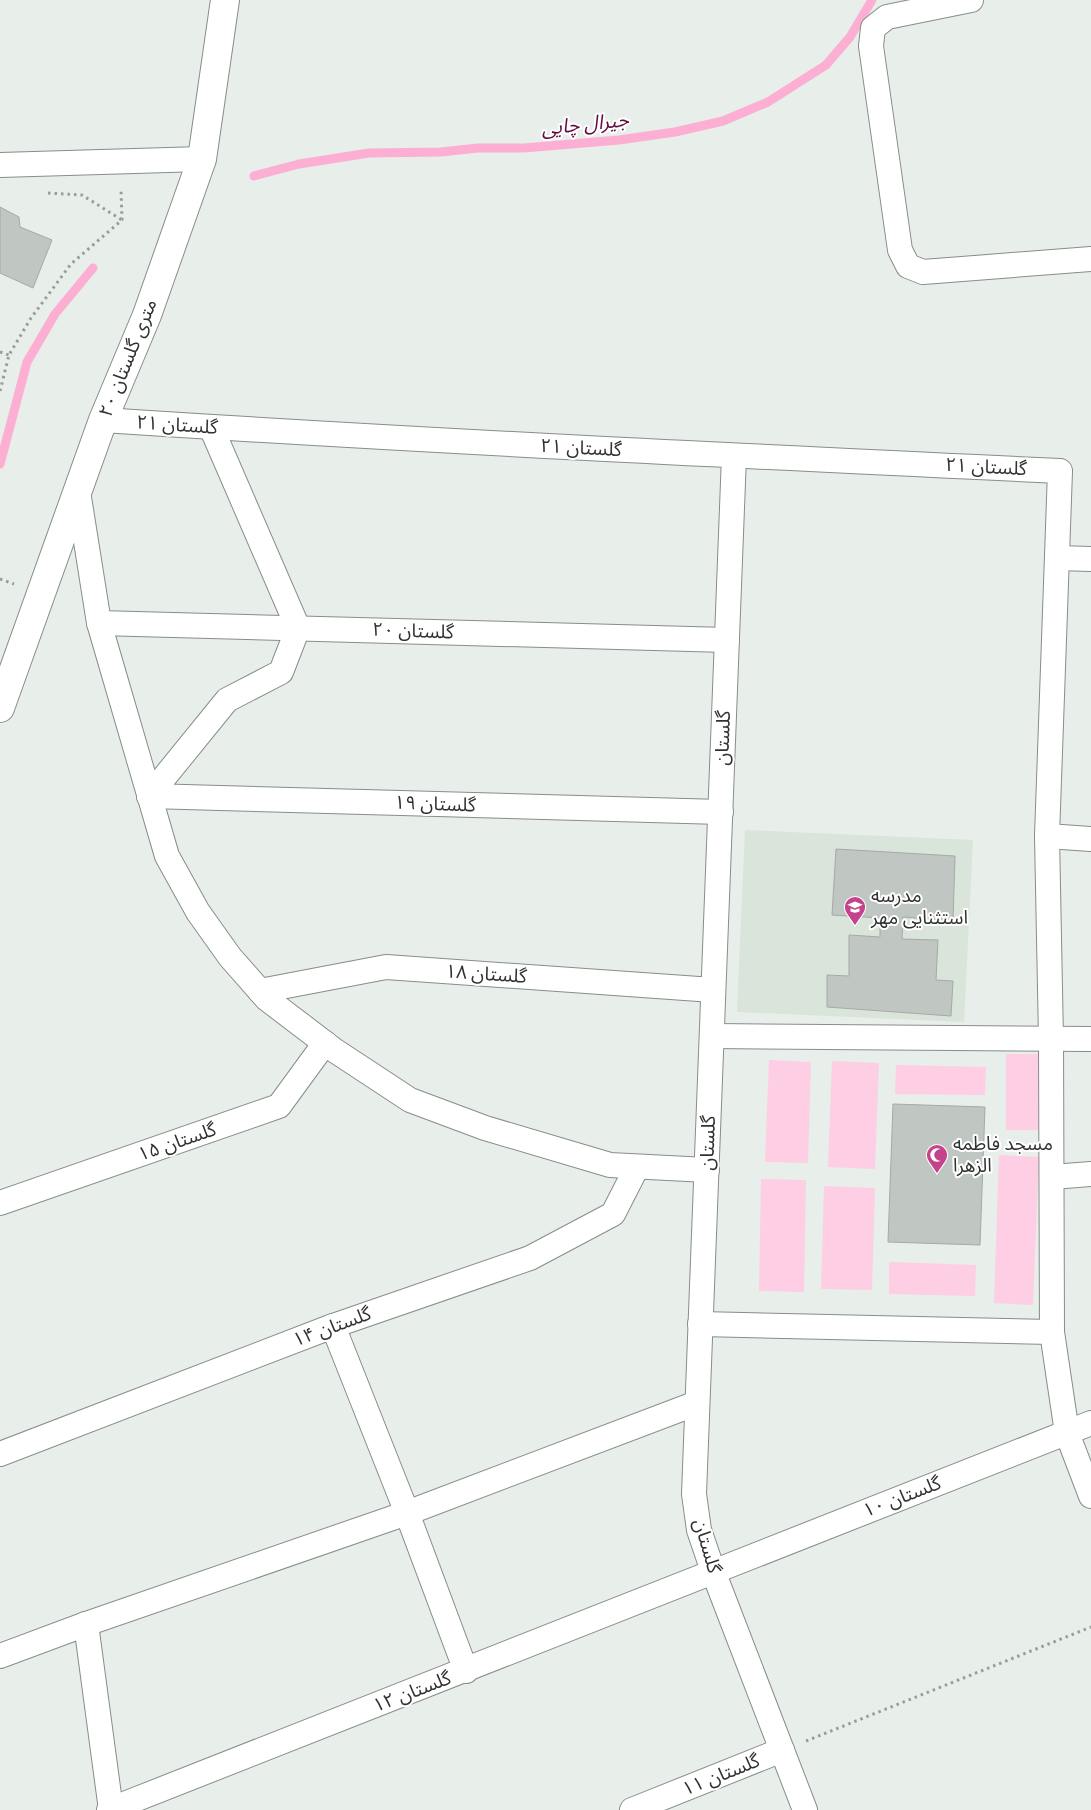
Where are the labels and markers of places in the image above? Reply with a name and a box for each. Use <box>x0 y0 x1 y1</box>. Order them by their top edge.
place label: مدرسه استثنایی مهر <box>870 885 968 929</box>
school or university icon: مدرسه استثنایی مهر <box>843 895 867 926</box>
place label: مسجد فاطمه الزهرا <box>953 1133 1053 1177</box>
mosque icon: مسجد فاطمه الزهرا <box>925 1143 949 1174</box>

